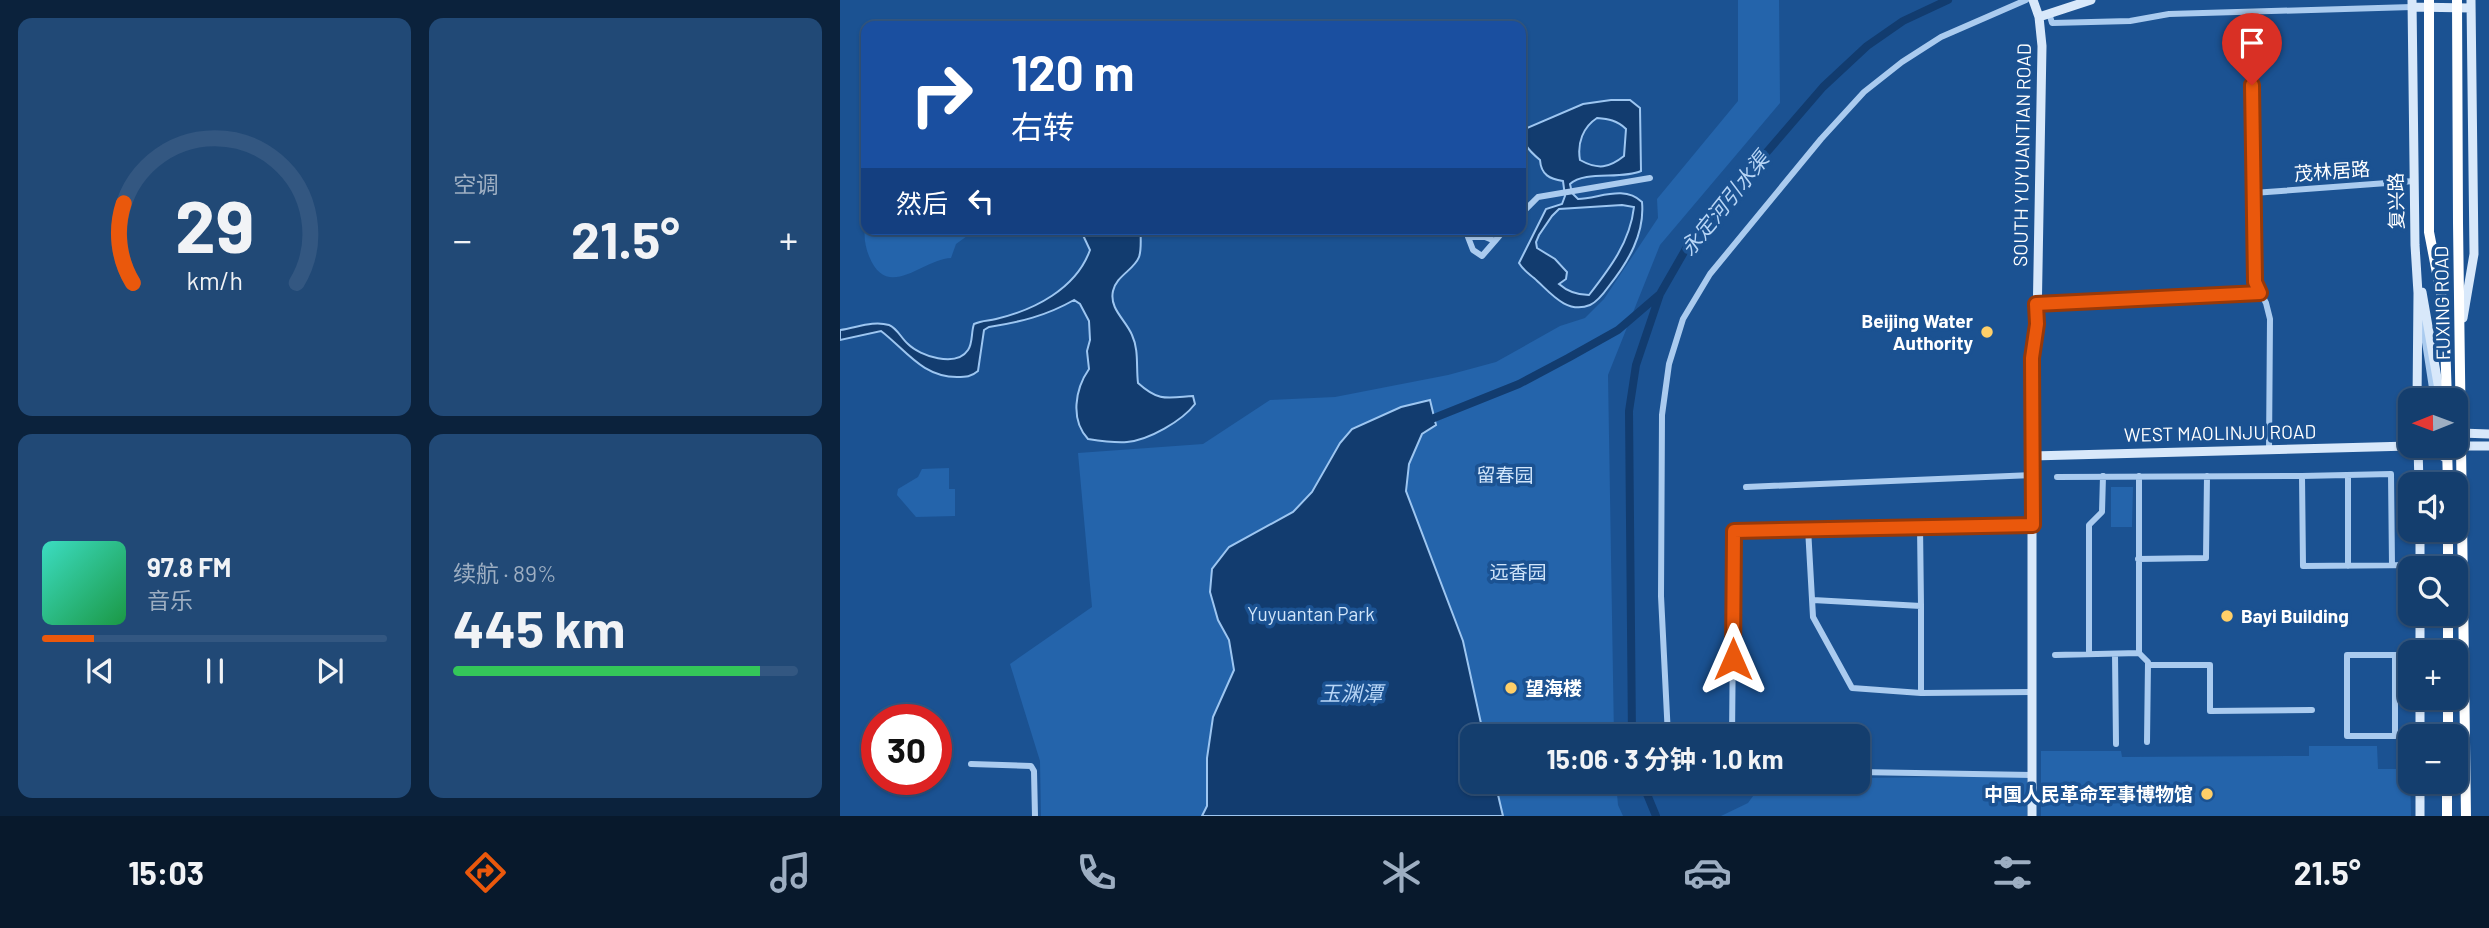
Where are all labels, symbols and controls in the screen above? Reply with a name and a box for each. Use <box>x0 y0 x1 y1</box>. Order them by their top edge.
pin <box>2222 13 2282 85</box>
icon: arrive <box>2233 24 2271 62</box>
text: 120 m <box>1011 42 1134 101</box>
street label: SOUTH YUYUANTIAN ROAD <box>2008 43 2035 267</box>
icon: right <box>896 49 987 140</box>
text: 右转 <box>1011 107 1075 145</box>
water label: 永定河引水渠 <box>1674 144 1775 260</box>
street label: 茂林居路 <box>2293 156 2371 185</box>
text: 空调 <box>453 170 499 198</box>
street label: 复兴路 <box>2384 172 2407 230</box>
text: 29 <box>175 180 254 268</box>
icon: left <box>962 182 1000 220</box>
text: 然后 <box>896 187 948 218</box>
text: 21.5° <box>571 207 680 269</box>
text: − <box>453 216 472 262</box>
text: + <box>779 216 798 262</box>
street label: FUXING ROAD <box>2429 246 2454 360</box>
text: km/h <box>186 265 243 295</box>
place label: Beijing Water Authority <box>1862 309 1974 354</box>
marker: Beijing Water Authority <box>1979 324 1995 340</box>
north arrow <box>2398 388 2468 458</box>
map controls <box>2398 388 2468 794</box>
street label: WEST MAOLINJU ROAD <box>2124 419 2316 446</box>
park label: 留春园 <box>1476 463 1534 486</box>
button: sound <box>2398 472 2468 542</box>
text: 97.8 FM <box>147 551 231 582</box>
button: search <box>2398 556 2468 626</box>
text: 续航 · 89% <box>453 559 557 587</box>
park label: 远香园 <box>1489 560 1547 583</box>
text: 音乐 <box>147 586 193 614</box>
text: 445 km <box>453 596 625 658</box>
park label: Yuyuantan Park <box>1247 602 1375 625</box>
place label: Bayi Building <box>2241 604 2349 627</box>
marker: Bayi Building <box>2219 608 2235 624</box>
position arrow <box>1696 622 1770 696</box>
button: + <box>2398 640 2468 710</box>
icon: previous <box>81 652 119 690</box>
icon: pause <box>196 652 234 690</box>
icon: next <box>311 652 349 690</box>
place label: 望海楼 <box>1525 676 1582 699</box>
water label: 玉渊潭 <box>1320 680 1386 705</box>
marker: 望海楼 <box>1503 680 1519 696</box>
speed limit sign: 30 <box>861 704 952 795</box>
button: − <box>2398 724 2468 794</box>
text: 15:06 · 3 分钟 · 1.0 km <box>1547 743 1783 774</box>
place label: 中国人民革命军事博物馆 <box>1984 782 2193 805</box>
marker: 中国人民革命军事博物馆 <box>2199 786 2215 802</box>
icon: directions <box>461 848 510 897</box>
icon: music <box>766 848 815 897</box>
icon: phone <box>1072 848 1121 897</box>
icon: climate <box>1377 848 1426 897</box>
icon: car <box>1683 848 1732 897</box>
icon: filters <box>1988 848 2037 897</box>
text: 15:03 <box>128 853 204 891</box>
text: 21.5° <box>2294 853 2361 891</box>

